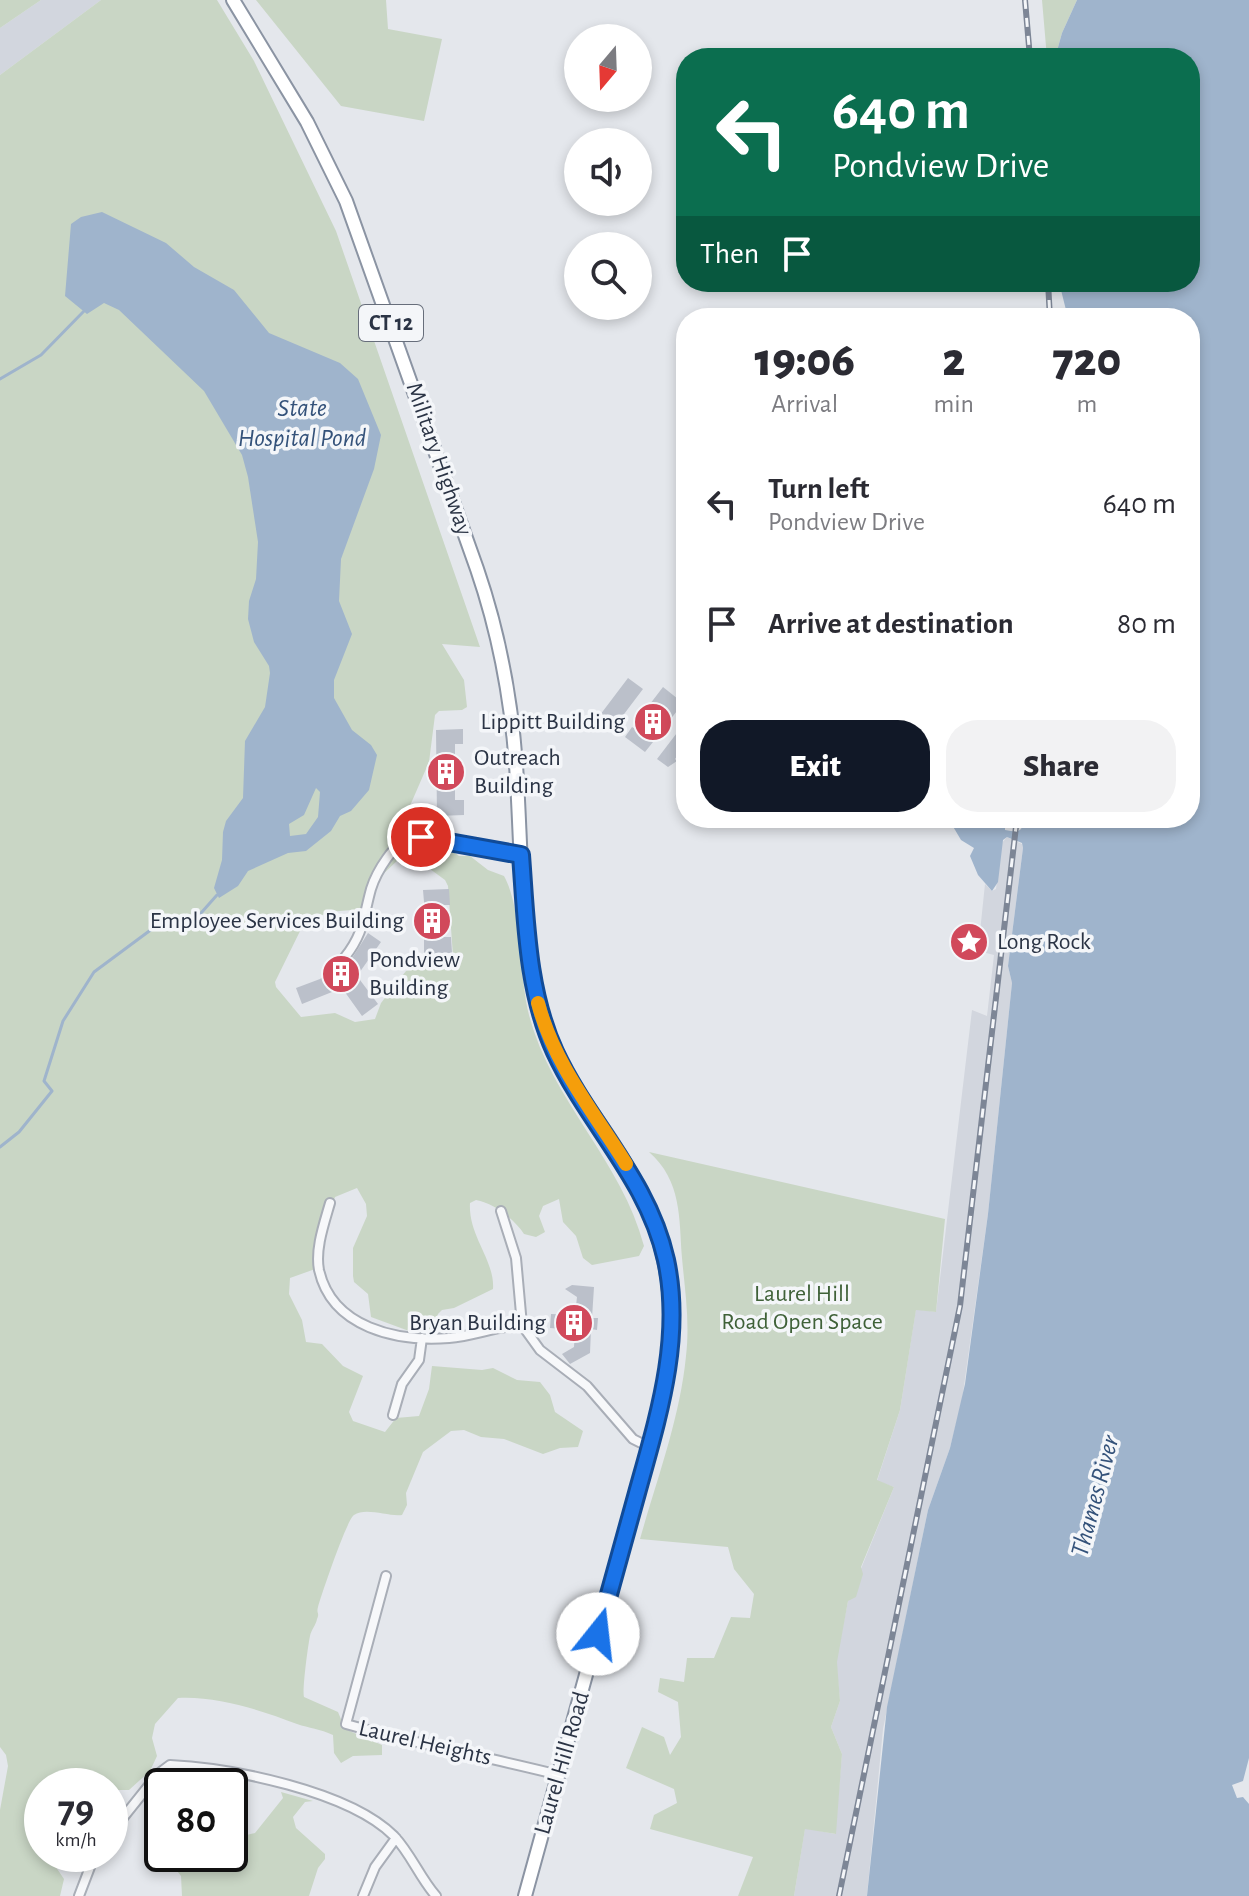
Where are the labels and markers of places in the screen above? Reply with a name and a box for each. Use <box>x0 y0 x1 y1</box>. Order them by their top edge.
building icon: Lippitt Building <box>632 701 674 743</box>
place label: Lippitt Building <box>481 710 625 734</box>
place label: Outreach Building <box>474 746 561 798</box>
building icon: Outreach Building <box>425 751 467 793</box>
pin <box>387 803 455 871</box>
building icon: Employee Services Building <box>411 900 453 942</box>
place label: Employee Services Building <box>150 909 404 933</box>
place icon: Long Rock <box>948 921 990 963</box>
place label: Long Rock <box>997 930 1091 954</box>
place label: Pondview Building <box>369 948 460 1000</box>
building icon: Pondview Building <box>320 953 362 995</box>
building icon: Bryan Building <box>553 1302 595 1344</box>
place label: Bryan Building <box>409 1311 546 1335</box>

